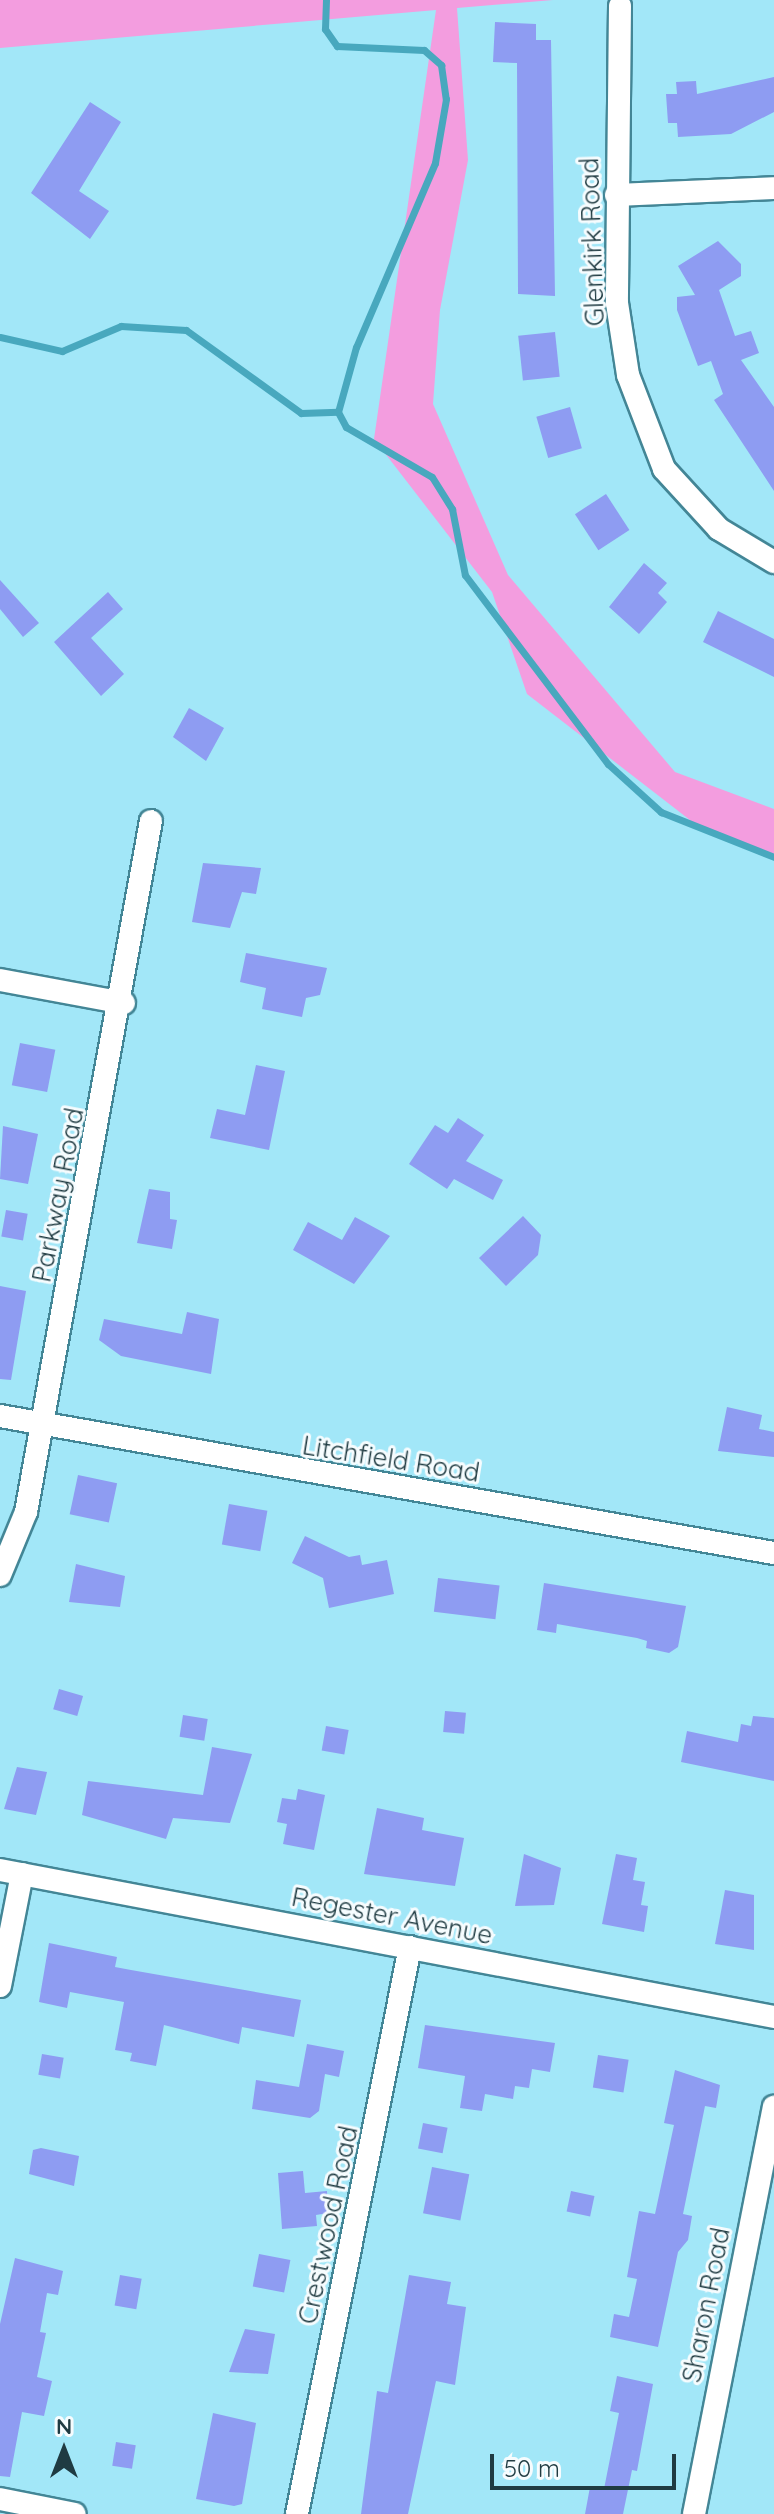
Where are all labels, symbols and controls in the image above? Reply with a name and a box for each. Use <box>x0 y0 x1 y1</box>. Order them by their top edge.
street label: Glenkirk Road <box>573 157 611 327</box>
street label: Parkway Road <box>26 1105 90 1285</box>
street label: Litchfield Road <box>300 1430 482 1488</box>
street label: Regester Avenue <box>289 1881 495 1951</box>
street label: Crestwood Road <box>292 2123 364 2327</box>
street label: Sharon Road <box>676 2225 736 2385</box>
north arrow <box>24 2410 104 2490</box>
text: N <box>56 2412 72 2440</box>
scale bar <box>494 2438 680 2488</box>
text: 50 m <box>504 2453 560 2483</box>

